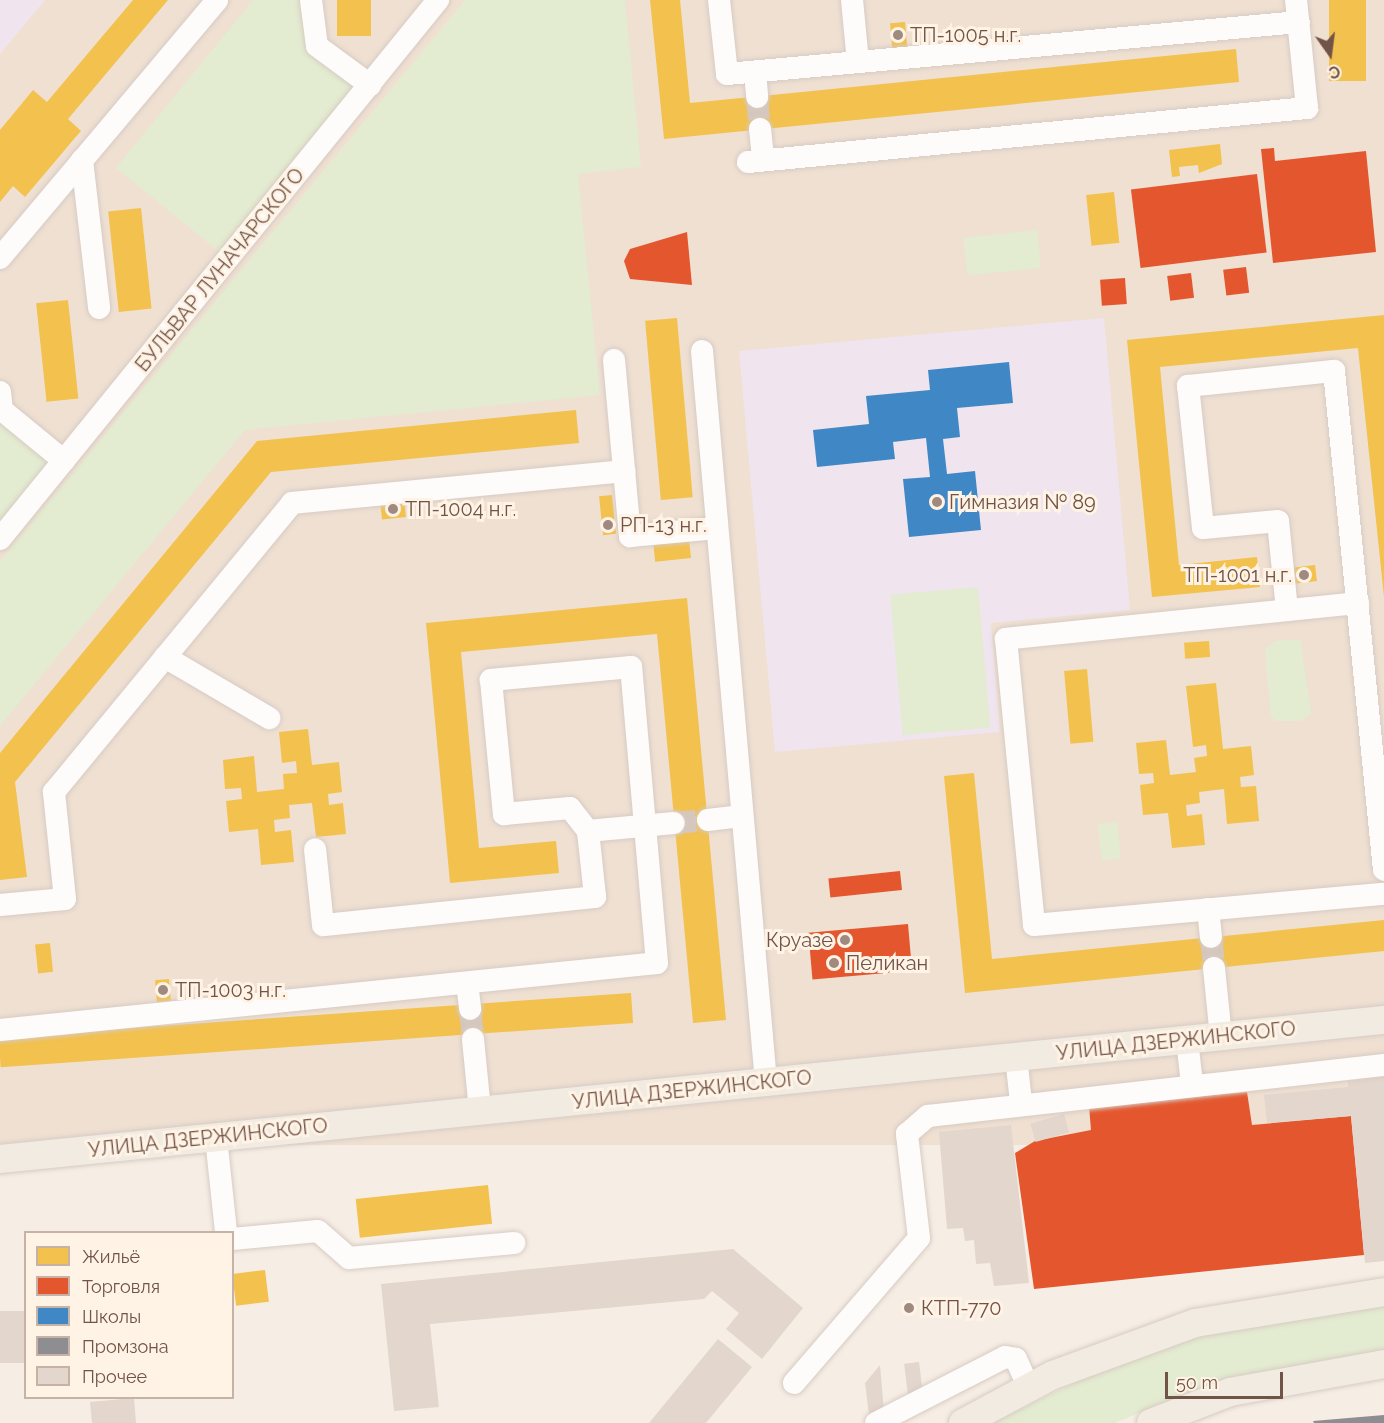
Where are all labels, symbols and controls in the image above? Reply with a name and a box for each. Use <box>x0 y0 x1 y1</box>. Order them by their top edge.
place label: ТП-1005 н.г. <box>910 23 1021 47</box>
north arrow <box>1300 24 1360 84</box>
marker: ТП-1005 н.г. <box>891 28 905 42</box>
text: С <box>1327 61 1342 82</box>
street label: БУЛЬВАР ЛУНАЧАРСКОГО <box>130 163 310 377</box>
place label: Гимназия № 89 <box>949 490 1096 514</box>
marker: Гимназия № 89 <box>930 495 944 509</box>
place label: ТП-1004 н.г. <box>405 497 516 521</box>
marker: ТП-1004 н.г. <box>386 502 400 516</box>
place label: РП-13 н.г. <box>620 513 707 537</box>
marker: РП-13 н.г. <box>601 518 615 532</box>
place label: ТП-1001 н.г. <box>1183 563 1292 587</box>
marker: ТП-1001 н.г. <box>1297 568 1311 582</box>
place label: Круазе <box>766 928 833 952</box>
marker: Круазе <box>838 933 852 947</box>
place label: Пеликан <box>846 951 928 975</box>
marker: Пеликан <box>827 956 841 970</box>
place label: ТП-1003 н.г. <box>175 978 286 1002</box>
marker: ТП-1003 н.г. <box>156 983 170 997</box>
street label: УЛИЦА ДЗЕРЖИНСКОГО <box>1055 1016 1297 1066</box>
street label: УЛИЦА ДЗЕРЖИНСКОГО <box>571 1065 813 1115</box>
street label: УЛИЦА ДЗЕРЖИНСКОГО <box>87 1113 329 1163</box>
legend <box>24 1231 234 1399</box>
text: Жильё <box>82 1246 140 1267</box>
text: Торговля <box>82 1276 160 1297</box>
place label: КТП-770 <box>921 1296 1001 1320</box>
marker: КТП-770 <box>902 1301 916 1315</box>
text: Школы <box>82 1306 141 1327</box>
text: Промзона <box>82 1336 169 1357</box>
scale bar <box>1168 1360 1286 1398</box>
text: Прочее <box>82 1366 147 1387</box>
text: 50 m <box>1176 1372 1218 1393</box>

